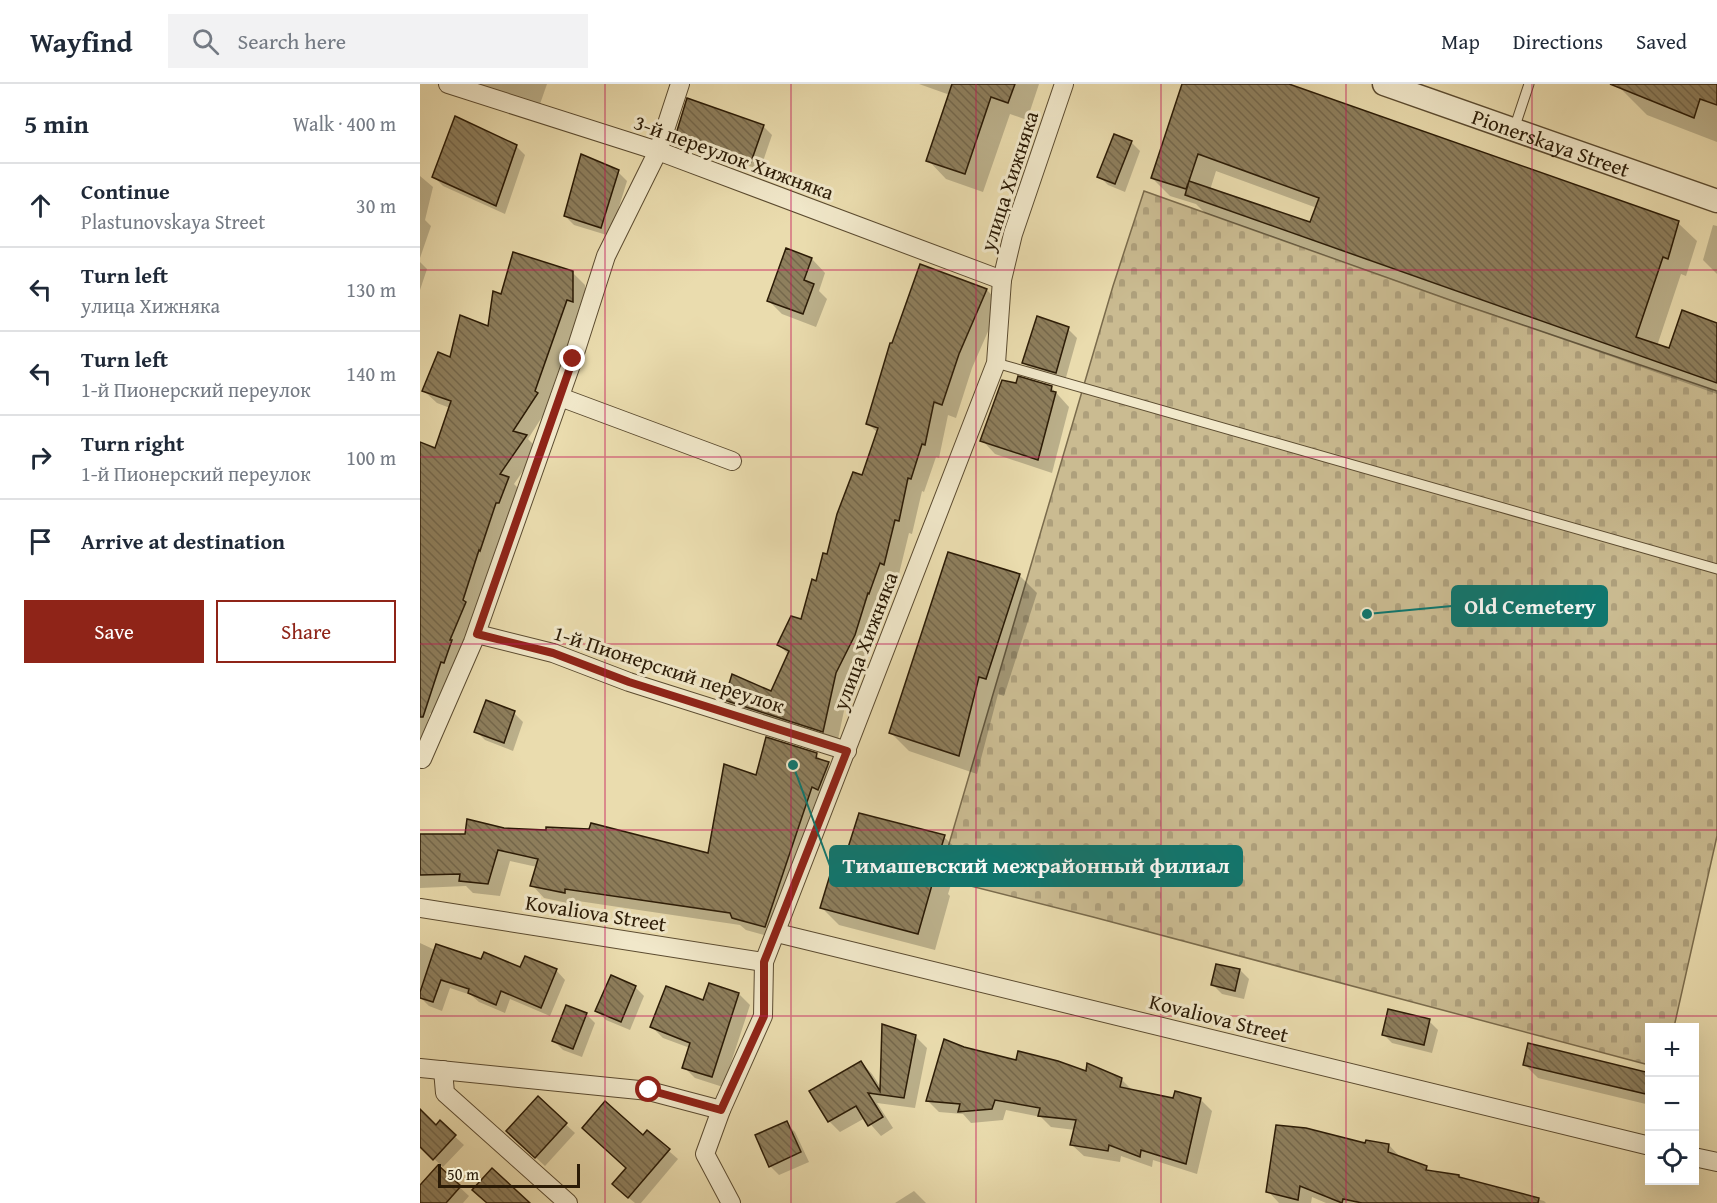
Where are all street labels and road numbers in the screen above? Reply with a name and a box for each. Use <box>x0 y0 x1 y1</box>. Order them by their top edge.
street label: Pionerskaya Street <box>1468 101 1635 185</box>
street label: 3-й переулок Хижняка <box>630 106 838 208</box>
street label: улица Хижняка <box>971 107 1046 256</box>
street label: улица Хижняка <box>824 567 906 716</box>
street label: 1-й Пионерский переулок <box>549 617 789 721</box>
street label: Kovaliova Street <box>523 887 669 940</box>
street label: Kovaliova Street <box>1146 986 1292 1050</box>

